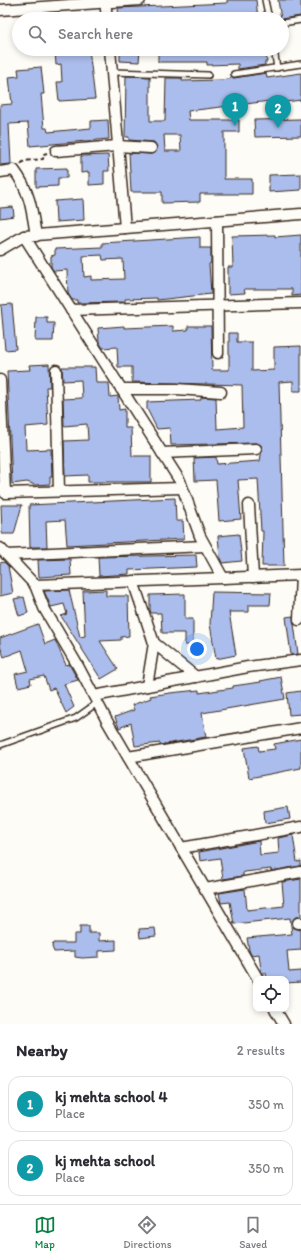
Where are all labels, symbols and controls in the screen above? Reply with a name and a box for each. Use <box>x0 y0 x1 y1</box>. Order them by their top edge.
search box <box>12 12 289 56</box>
icon: search <box>26 23 48 45</box>
text: Search here <box>58 25 133 43</box>
pin: 1 <box>222 93 248 126</box>
pin: 2 <box>265 95 291 128</box>
your location <box>187 639 207 659</box>
map controls <box>253 976 289 1012</box>
button: locate <box>253 976 289 1012</box>
text: Nearby <box>16 1040 68 1060</box>
text: 2 results <box>237 1043 285 1058</box>
text: kj mehta school 4 <box>55 1088 167 1106</box>
text: 1 <box>27 1097 33 1112</box>
text: 350 m <box>248 1097 284 1112</box>
text: Place <box>55 1106 85 1121</box>
text: kj mehta school <box>55 1152 155 1170</box>
text: 2 <box>27 1161 33 1176</box>
text: 350 m <box>248 1161 284 1176</box>
text: Place <box>55 1170 85 1185</box>
tab: Map <box>34 1214 56 1251</box>
tab: Directions <box>123 1214 172 1251</box>
tab: Saved <box>239 1214 267 1251</box>

